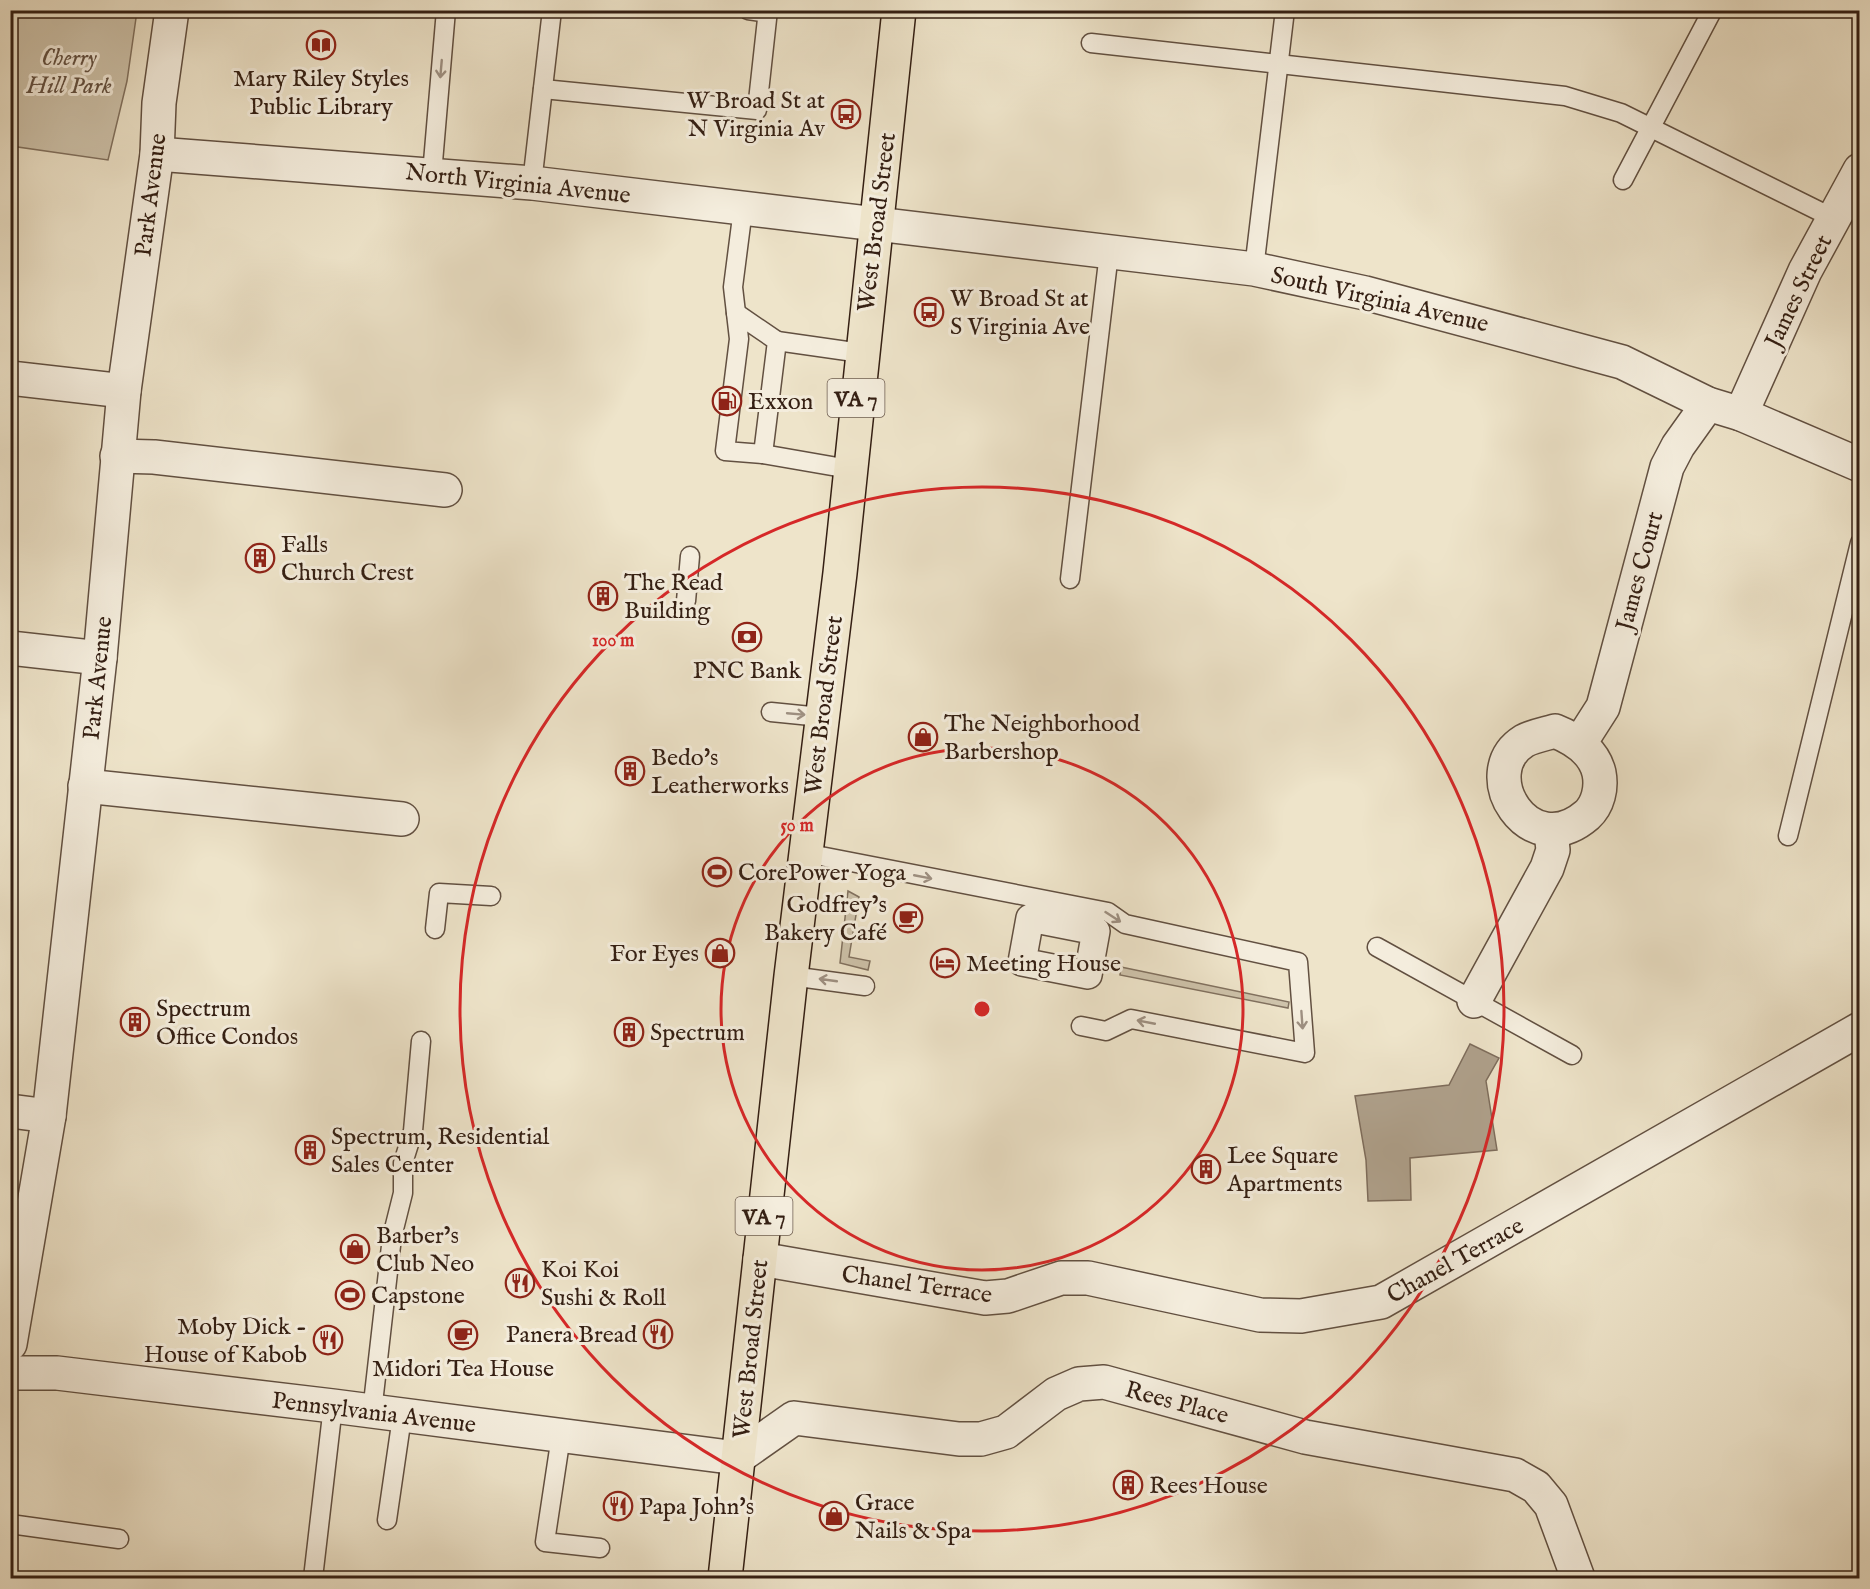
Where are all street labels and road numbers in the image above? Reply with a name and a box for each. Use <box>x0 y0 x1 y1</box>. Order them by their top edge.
street label: West Broad Street <box>851 131 904 314</box>
street label: Park Avenue <box>129 132 174 259</box>
street label: North Virginia Avenue <box>404 157 632 212</box>
street label: James Street <box>1757 230 1840 356</box>
street label: South Virginia Avenue <box>1268 260 1491 341</box>
road number: VA 7 <box>828 379 884 417</box>
street label: James Court <box>1609 508 1671 637</box>
street label: West Broad Street <box>798 614 851 797</box>
street label: Park Avenue <box>77 615 120 742</box>
road number: VA 7 <box>736 1197 792 1235</box>
street label: Chanel Terrace <box>1382 1211 1530 1312</box>
street label: West Broad Street <box>727 1258 776 1440</box>
street label: Chanel Terrace <box>840 1260 994 1311</box>
street label: Rees Place <box>1121 1375 1232 1432</box>
street label: Pennsylvania Avenue <box>270 1386 478 1441</box>

